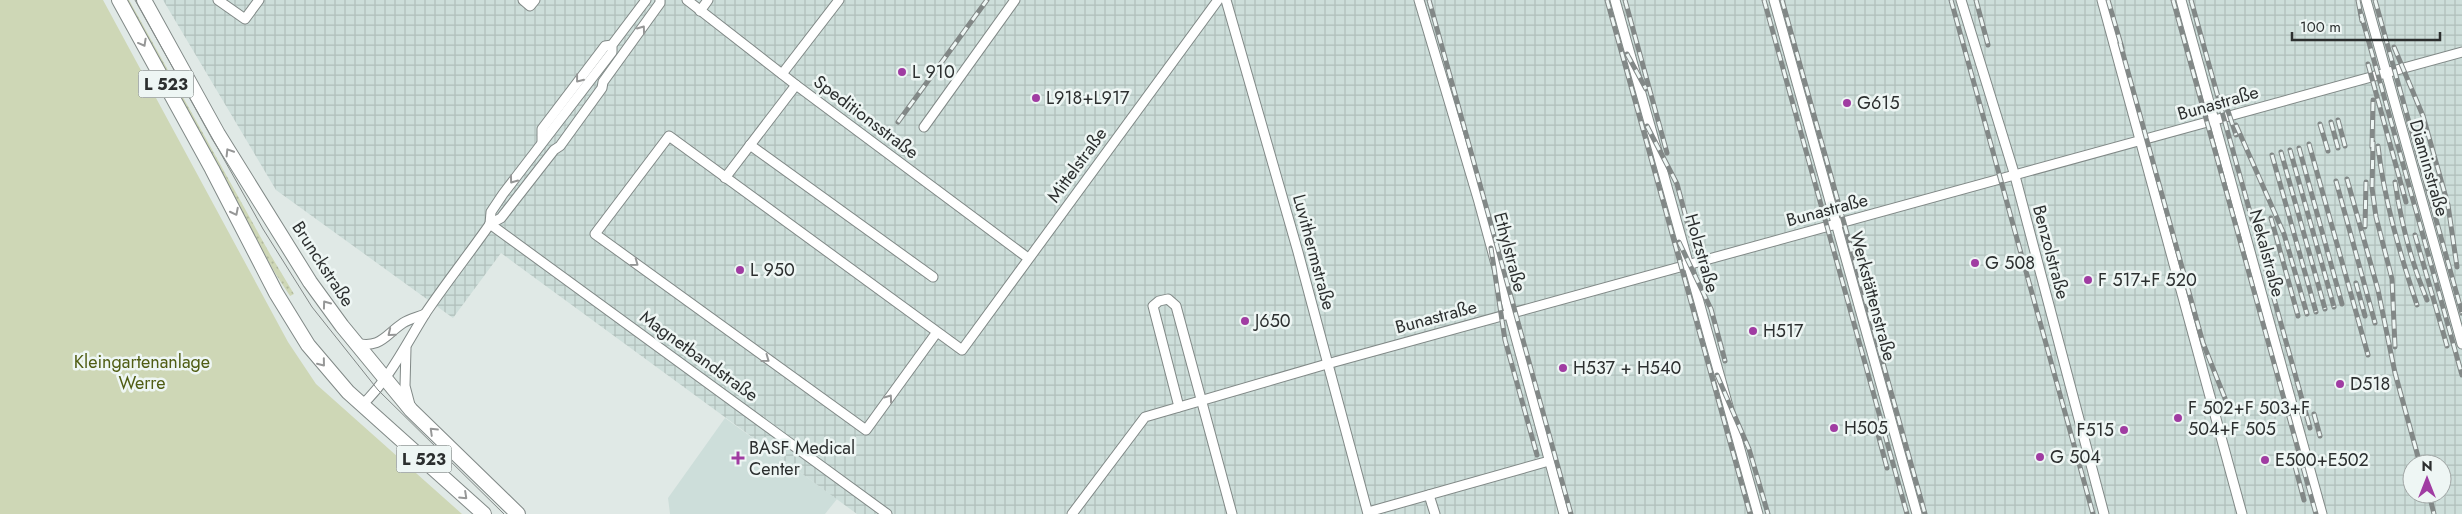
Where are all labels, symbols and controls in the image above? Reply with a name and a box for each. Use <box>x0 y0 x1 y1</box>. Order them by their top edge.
scale bar <box>2292 10 2440 42</box>
text: 100 m <box>2300 16 2341 38</box>
one-way arrow <box>636 25 645 35</box>
one-way arrow <box>137 37 147 46</box>
place label: L 910 <box>912 59 955 85</box>
marker: L 910 <box>896 66 908 78</box>
street label: Speditionsstraße <box>808 69 924 165</box>
road number: L 523 <box>138 70 194 98</box>
one-way arrow <box>577 73 585 82</box>
street label: Bunastraße <box>2174 79 2262 127</box>
place label: L918+L917 <box>1046 85 1130 111</box>
place label: G615 <box>1857 90 1900 116</box>
marker: L918+L917 <box>1030 92 1042 104</box>
marker: G615 <box>1841 97 1853 109</box>
street label: Diaminstraße <box>2403 117 2455 219</box>
street label: Mittelstraße <box>1041 122 1113 208</box>
one-way arrow <box>226 148 236 157</box>
one-way arrow <box>510 174 519 184</box>
street label: Bunastraße <box>1783 187 1871 233</box>
street label: Luvithermstraße <box>1286 191 1342 313</box>
street label: Benzolstraße <box>2026 202 2076 302</box>
street label: Nekalstraße <box>2243 206 2291 300</box>
one-way arrow <box>229 207 239 216</box>
street label: Ethylstraße <box>1487 209 1533 295</box>
street label: Holzstraße <box>1678 211 1726 295</box>
street label: Brunckstraße <box>286 216 360 312</box>
street label: Werkstättenstraße <box>1843 228 1903 364</box>
place label: G 508 <box>1985 250 2035 276</box>
one-way arrow <box>629 257 639 266</box>
place label: L 950 <box>750 257 795 283</box>
marker: G 508 <box>1969 257 1981 269</box>
marker: L 950 <box>734 264 746 276</box>
place label: F 517+F 520 <box>2098 267 2197 293</box>
marker: F 517+F 520 <box>2082 274 2094 286</box>
street label: Bunastraße <box>1392 294 1480 340</box>
one-way arrow <box>323 301 332 310</box>
street label: Magnetbandstraße <box>634 304 764 408</box>
place label: J650 <box>1253 308 1291 334</box>
marker: J650 <box>1239 315 1251 327</box>
place label: H517 <box>1763 318 1804 344</box>
marker: H517 <box>1747 325 1759 337</box>
one-way arrow <box>388 328 397 337</box>
park label: Kleingartenanlage Werre <box>74 349 210 396</box>
one-way arrow <box>760 353 769 361</box>
place label: H537 + H540 <box>1573 355 1681 381</box>
one-way arrow <box>317 357 325 366</box>
marker: H537 + H540 <box>1557 362 1569 374</box>
place label: D518 <box>2350 371 2390 397</box>
marker: D518 <box>2334 378 2346 390</box>
one-way arrow <box>883 394 892 404</box>
place label: F 502+F 503+F 504+F 505 <box>2188 395 2310 442</box>
marker: F 502+F 503+F 504+F 505 <box>2172 412 2184 424</box>
place label: H505 <box>1844 415 1888 441</box>
place label: F515 <box>2077 417 2114 443</box>
marker: H505 <box>1828 422 1840 434</box>
marker: F515 <box>2118 424 2130 436</box>
one-way arrow <box>430 428 439 437</box>
place label: BASF Medical Center <box>749 435 855 482</box>
place label: G 504 <box>2050 444 2101 470</box>
road number: L 523 <box>396 446 452 472</box>
place label: E500+E502 <box>2275 447 2369 473</box>
marker: BASF Medical Center <box>731 451 745 465</box>
marker: G 504 <box>2034 451 2046 463</box>
marker: E500+E502 <box>2259 454 2271 466</box>
north arrow <box>2402 454 2452 504</box>
text: N <box>2421 456 2433 476</box>
one-way arrow <box>458 490 467 499</box>

